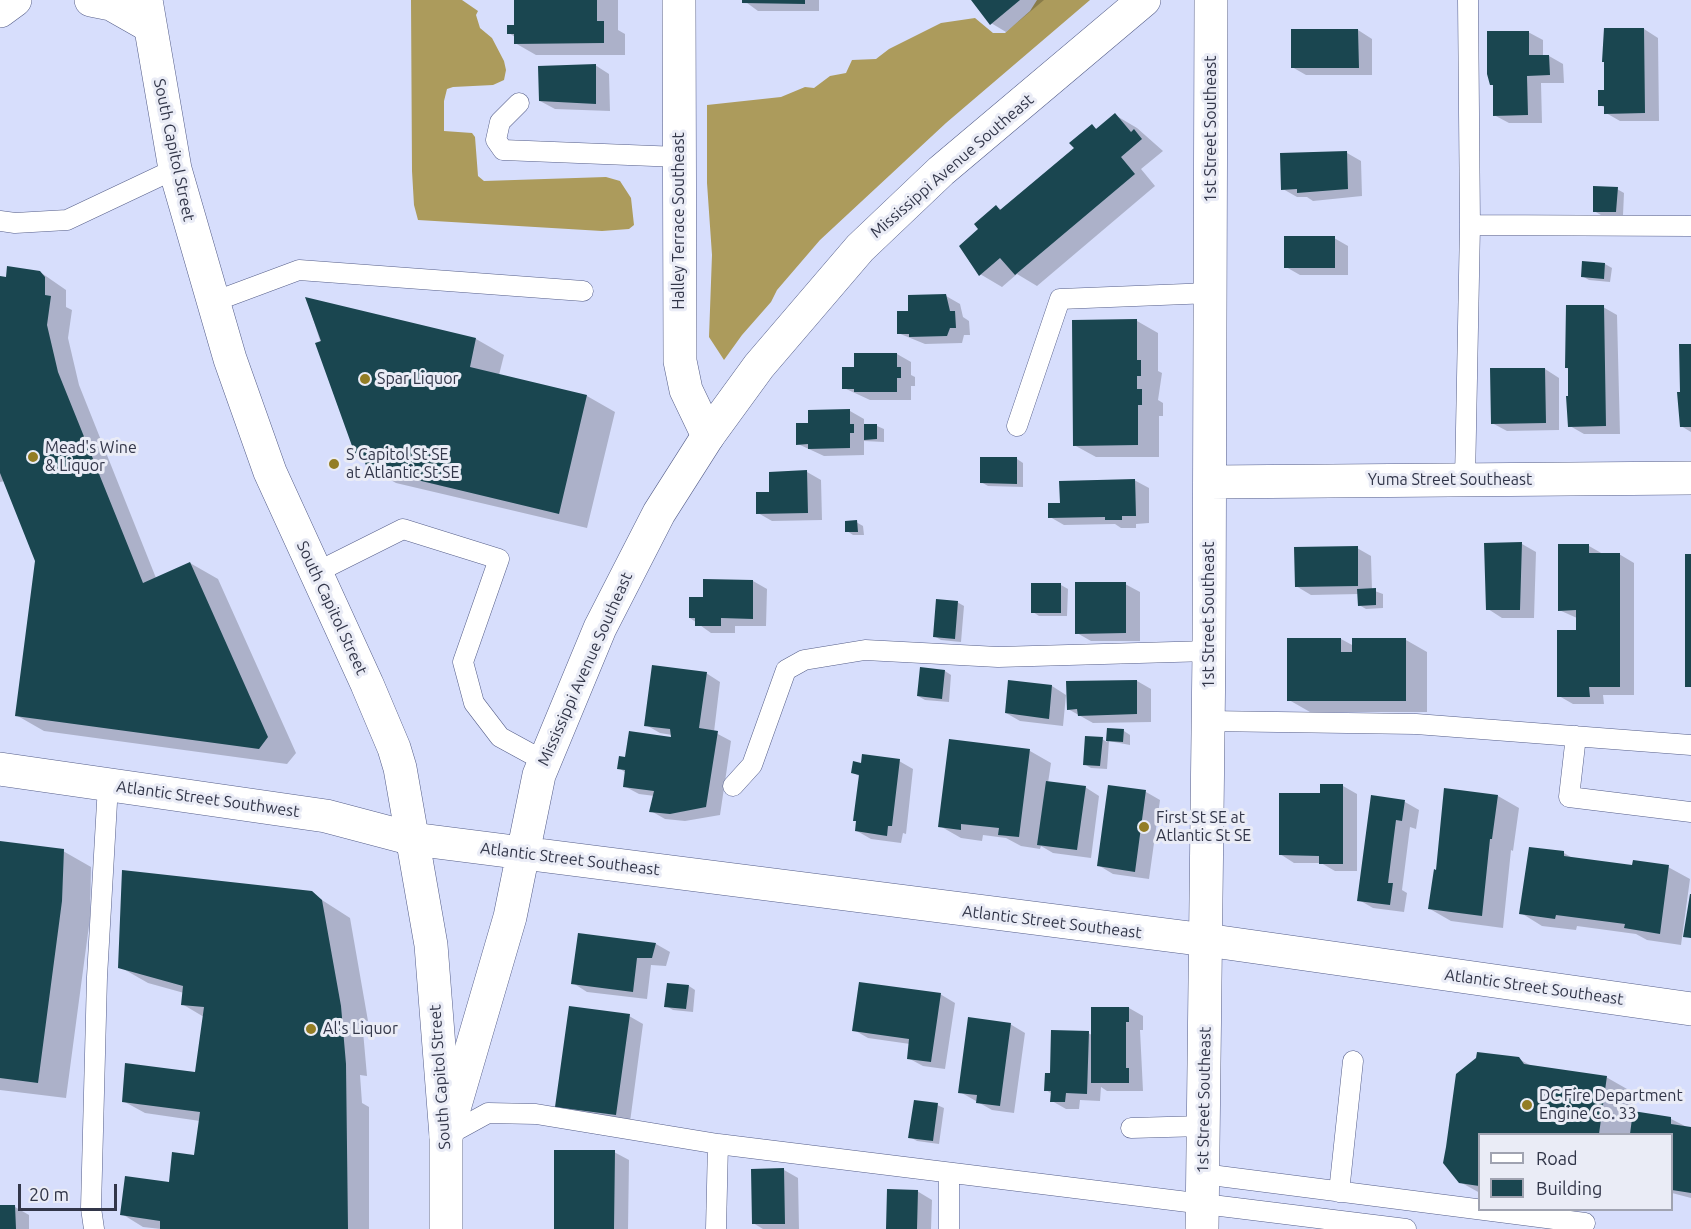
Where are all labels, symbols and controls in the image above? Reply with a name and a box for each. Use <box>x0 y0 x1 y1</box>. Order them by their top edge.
street label: 1st Street Southeast <box>1201 56 1221 202</box>
street label: South Capitol Street <box>149 77 199 223</box>
street label: Mississippi Avenue Southeast <box>867 90 1037 242</box>
street label: Halley Terrace Southeast <box>669 132 689 310</box>
place label: Spar Liquor <box>377 369 459 389</box>
marker: Spar Liquor <box>358 372 372 386</box>
place label: Mead's Wine & Liquor <box>45 438 137 476</box>
place label: S Capitol St SE at Atlantic St SE <box>346 445 459 483</box>
marker: Mead's Wine & Liquor <box>26 450 40 464</box>
marker: S Capitol St SE at Atlantic St SE <box>327 457 341 471</box>
street label: Yuma Street Southeast <box>1368 470 1532 490</box>
street label: South Capitol Street <box>293 538 371 678</box>
street label: 1st Street Southeast <box>1199 542 1219 688</box>
street label: Mississippi Avenue Southeast <box>534 569 636 769</box>
street label: Atlantic Street Southwest <box>115 777 301 821</box>
place label: First St SE at Atlantic St SE <box>1156 808 1251 846</box>
marker: First St SE at Atlantic St SE <box>1137 820 1151 834</box>
street label: Atlantic Street Southeast <box>479 838 661 880</box>
street label: Atlantic Street Southeast <box>961 901 1143 943</box>
street label: Atlantic Street Southeast <box>1443 965 1625 1009</box>
street label: South Capitol Street <box>425 1004 455 1150</box>
place label: Al's Liquor <box>323 1019 398 1039</box>
marker: Al's Liquor <box>304 1022 318 1036</box>
street label: 1st Street Southeast <box>1193 1026 1215 1174</box>
place label: DC Fire Department Engine Co. 33 <box>1539 1086 1683 1124</box>
marker: DC Fire Department Engine Co. 33 <box>1520 1098 1534 1112</box>
legend <box>1478 1133 1673 1211</box>
text: Road <box>1536 1148 1578 1168</box>
scale bar <box>21 1172 120 1210</box>
text: Building <box>1536 1178 1602 1198</box>
text: 20 m <box>29 1184 69 1204</box>

